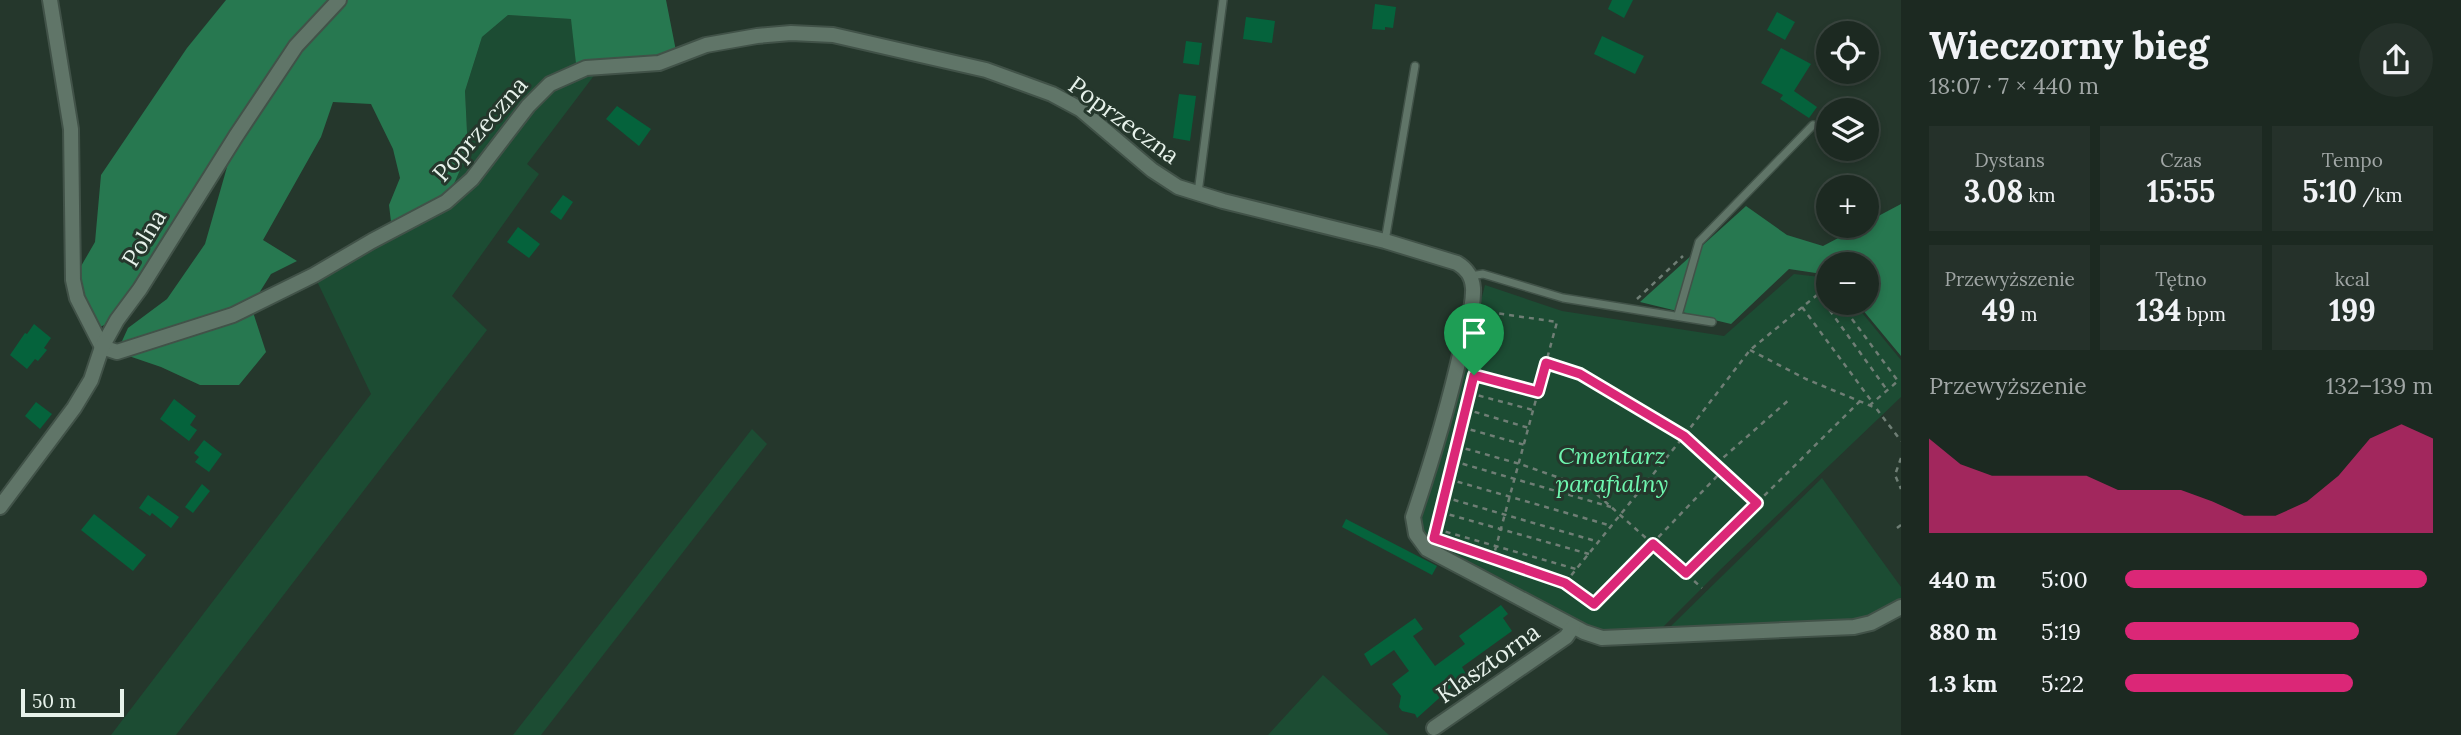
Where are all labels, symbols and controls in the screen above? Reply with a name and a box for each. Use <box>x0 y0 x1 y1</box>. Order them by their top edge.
map controls <box>1816 21 1879 315</box>
button: locate <box>1816 21 1879 84</box>
text: Wieczorny bieg <box>1929 21 2209 69</box>
button: share <box>2359 23 2433 97</box>
street label: Poprzeczna <box>1062 69 1186 171</box>
street label: Poprzeczna <box>426 70 534 188</box>
text: 18:07 · 7 × 440 m <box>1929 71 2099 100</box>
button: layers <box>1816 98 1879 161</box>
text: Dystans <box>1974 148 2045 172</box>
text: Czas <box>2160 148 2202 172</box>
text: Tempo <box>2322 148 2383 172</box>
text: 3.08 <box>1964 172 2023 210</box>
text: 15:55 <box>2147 172 2215 210</box>
text: 5:10 <box>2302 172 2357 210</box>
button: + <box>1816 175 1879 238</box>
text: km <box>2023 183 2056 207</box>
text: /km <box>2357 183 2402 207</box>
street label: Polna <box>115 204 173 272</box>
button: − <box>1816 252 1879 315</box>
text: Przewyższenie <box>1944 267 2075 291</box>
text: Tętno <box>2155 267 2207 291</box>
text: kcal <box>2335 267 2370 291</box>
text: 49 <box>1982 291 2016 329</box>
text: 134 <box>2136 291 2181 329</box>
text: 199 <box>2329 291 2376 329</box>
text: m <box>2016 302 2038 326</box>
text: bpm <box>2181 302 2226 326</box>
pin <box>1444 303 1504 375</box>
icon: arrive <box>1455 314 1493 352</box>
text: Przewyższenie <box>1929 371 2087 400</box>
text: 132–139 m <box>2326 371 2433 400</box>
park label: Cmentarz parafialny <box>1555 440 1669 499</box>
text: 440 m <box>1929 565 1996 594</box>
text: 5:00 <box>2041 565 2088 594</box>
street label: Klasztorna <box>1430 616 1546 710</box>
text: 880 m <box>1929 617 1997 646</box>
text: 5:19 <box>2041 617 2081 646</box>
text: 1.3 km <box>1929 669 1997 698</box>
text: 5:22 <box>2041 669 2084 698</box>
scale bar <box>21 686 124 718</box>
text: 50 m <box>32 689 76 713</box>

